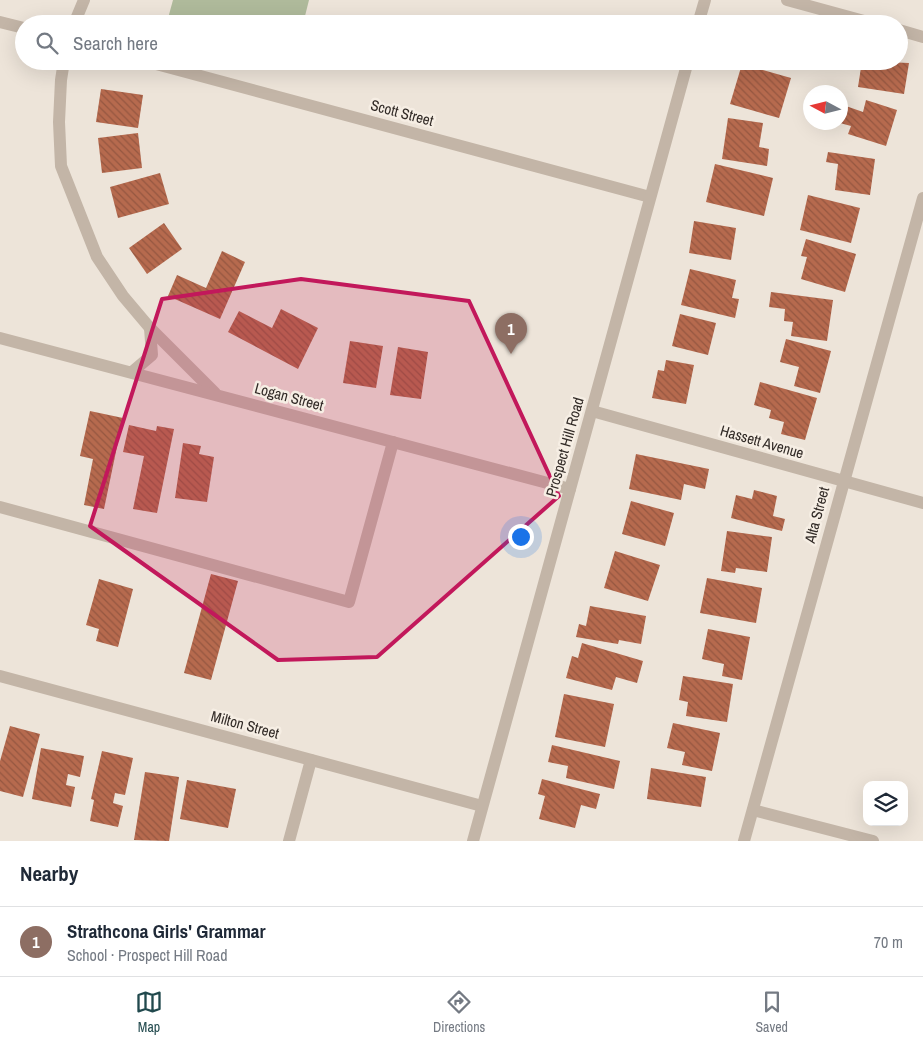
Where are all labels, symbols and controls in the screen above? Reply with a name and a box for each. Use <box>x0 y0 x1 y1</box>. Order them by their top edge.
search box <box>15 15 908 70</box>
icon: search <box>33 29 61 57</box>
text: Search here <box>73 30 158 56</box>
north arrow <box>803 85 848 130</box>
street label: Scott Street <box>368 94 436 131</box>
pin: 1 <box>495 313 527 354</box>
street label: Logan Street <box>252 377 326 416</box>
street label: Prospect Hill Road <box>540 395 589 499</box>
street label: Hassett Avenue <box>718 420 806 464</box>
street label: Alta Street <box>799 484 834 546</box>
your location <box>508 524 534 550</box>
street label: Milton Street <box>209 705 282 744</box>
map controls <box>863 781 908 826</box>
button: layers <box>863 781 908 826</box>
text: Nearby <box>20 859 78 888</box>
text: Strathcona Girls' Grammar <box>67 918 266 944</box>
text: 1 <box>32 931 40 953</box>
text: 70 m <box>874 931 903 953</box>
text: School · Prospect Hill Road <box>67 944 227 966</box>
tab: Map <box>135 988 163 1036</box>
tab: Directions <box>433 988 485 1036</box>
tab: Saved <box>755 988 788 1036</box>

